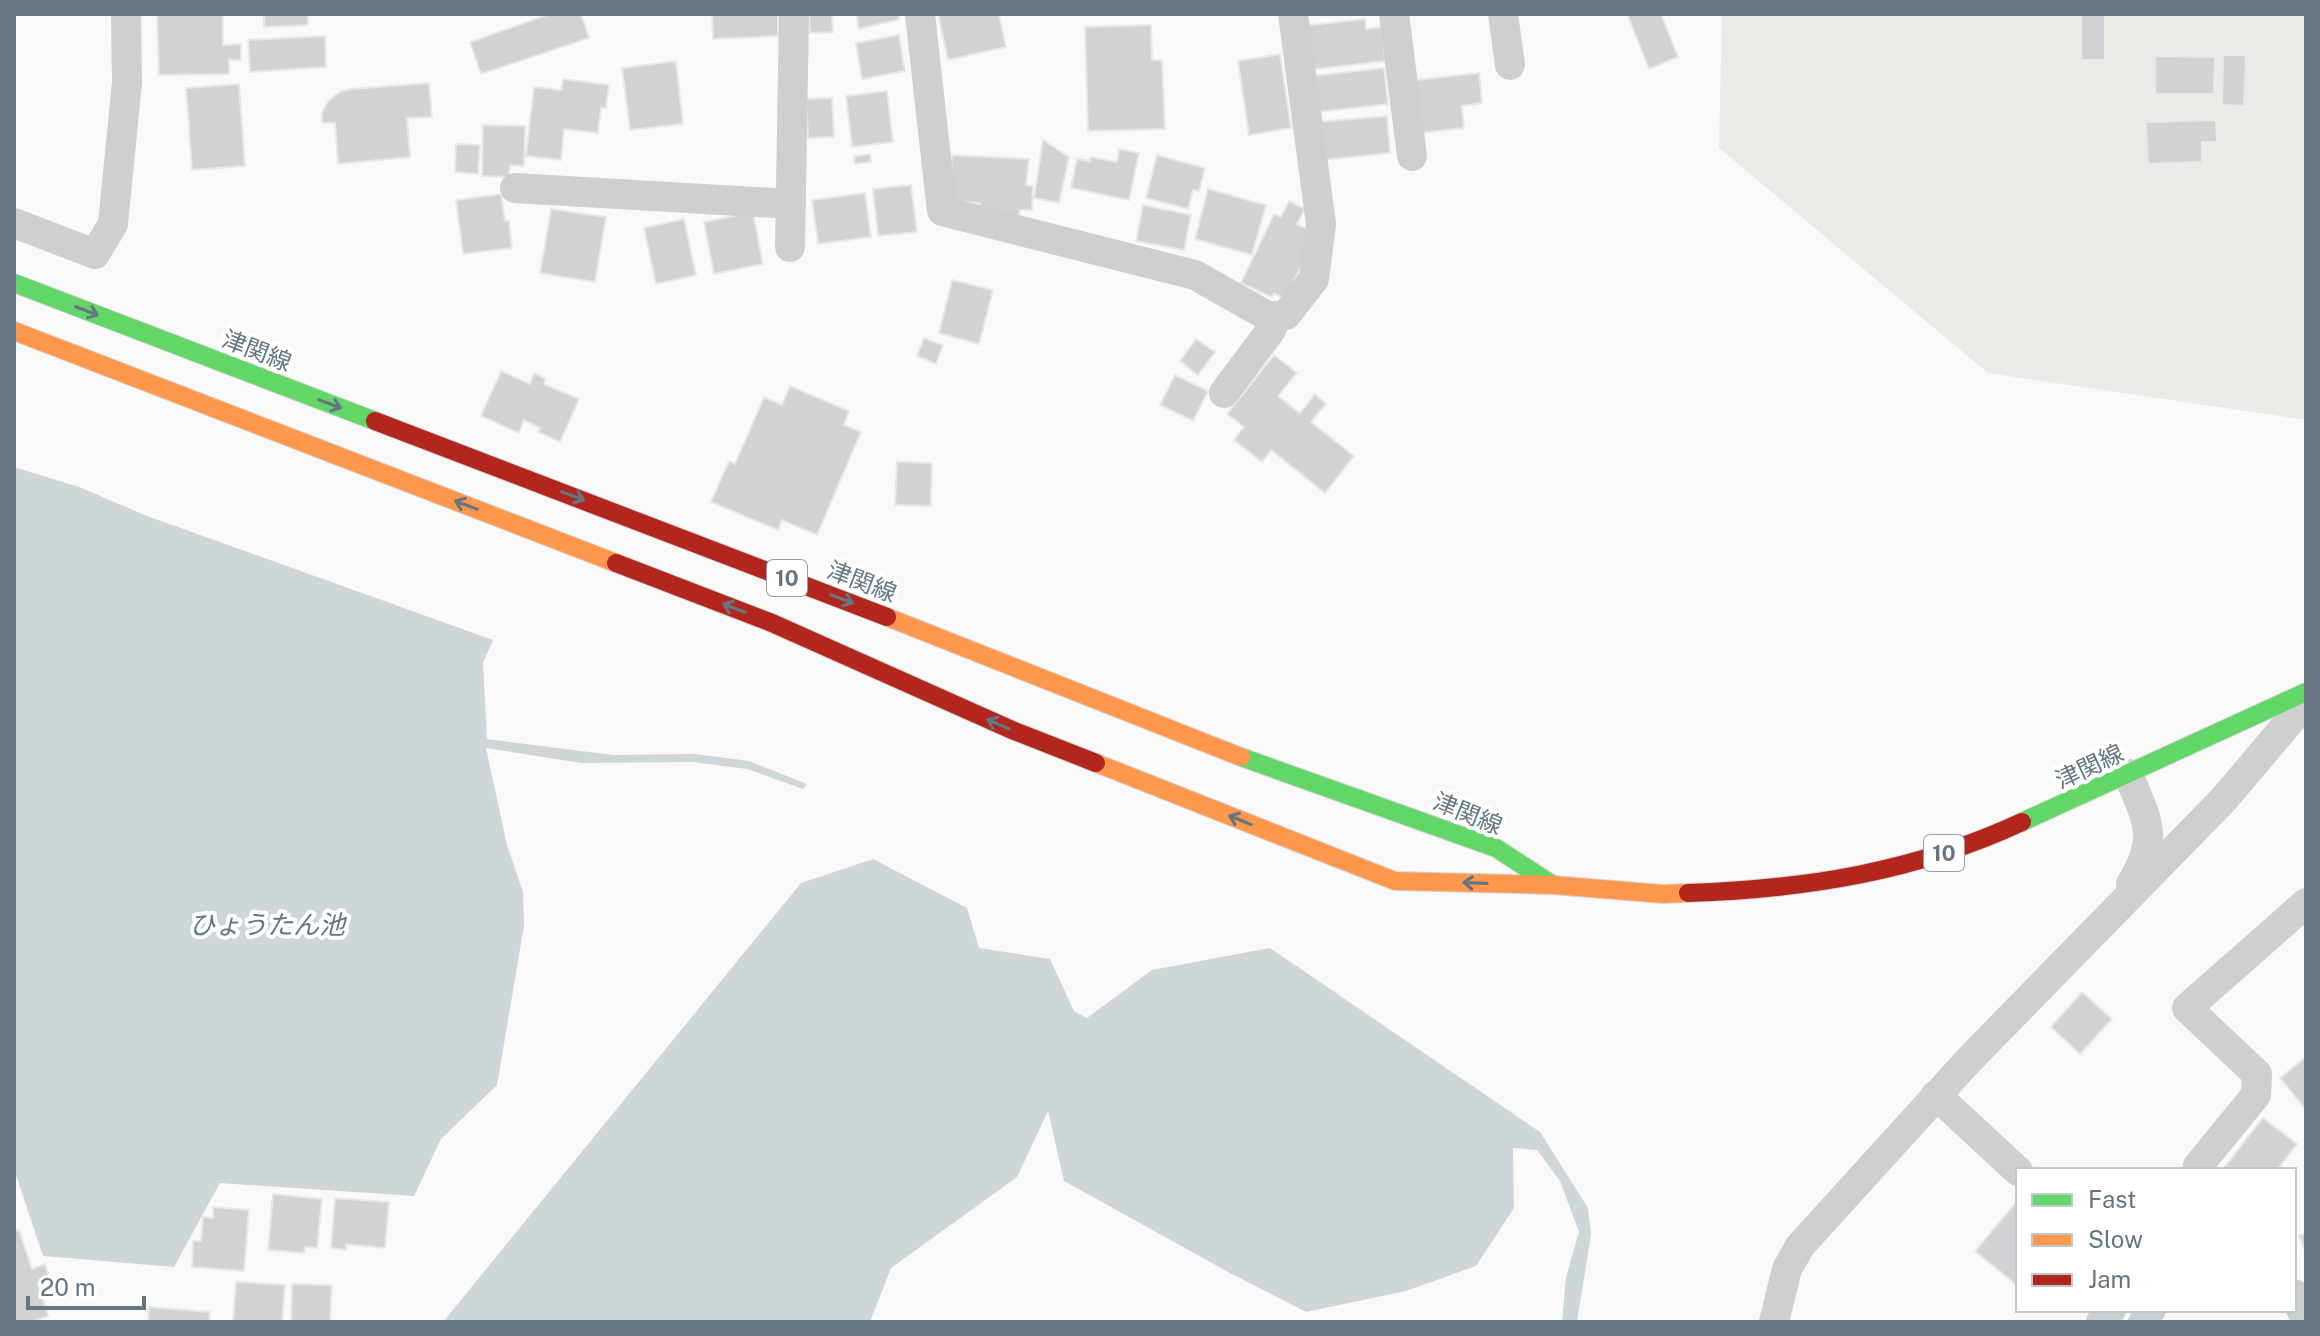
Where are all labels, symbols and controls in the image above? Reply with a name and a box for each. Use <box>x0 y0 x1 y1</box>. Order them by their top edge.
one-way arrow <box>74 305 99 319</box>
street label: 津関線 <box>218 324 296 376</box>
one-way arrow <box>317 398 342 412</box>
one-way arrow <box>560 490 585 504</box>
one-way arrow <box>454 497 479 511</box>
street label: 津関線 <box>823 555 901 607</box>
road number: 10 <box>767 560 807 596</box>
one-way arrow <box>829 593 854 607</box>
one-way arrow <box>723 600 747 614</box>
one-way arrow <box>987 715 1011 730</box>
street label: 津関線 <box>2050 738 2128 794</box>
street label: 津関線 <box>1429 787 1507 839</box>
one-way arrow <box>1228 812 1253 826</box>
road number: 10 <box>1924 835 1964 871</box>
one-way arrow <box>1462 875 1489 891</box>
water label: ひょうたん池 <box>189 909 348 940</box>
legend <box>2016 1168 2296 1312</box>
text: Fast <box>2088 1185 2136 1213</box>
text: Slow <box>2088 1225 2143 1253</box>
scale bar <box>28 1260 144 1310</box>
text: Jam <box>2088 1265 2131 1293</box>
text: 20 m <box>40 1273 96 1301</box>

